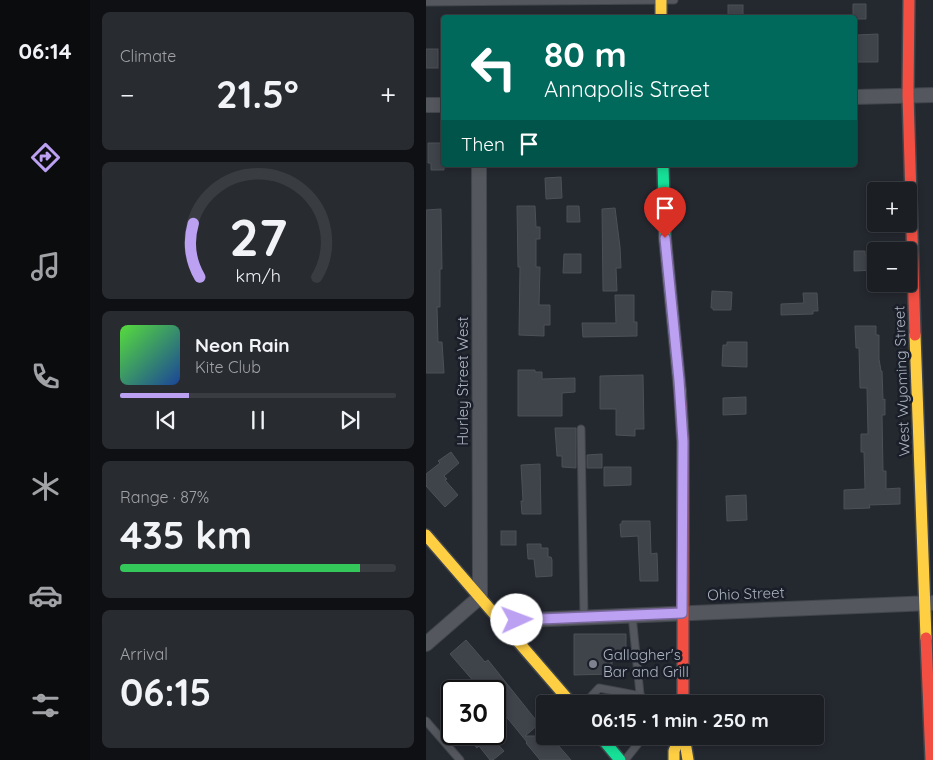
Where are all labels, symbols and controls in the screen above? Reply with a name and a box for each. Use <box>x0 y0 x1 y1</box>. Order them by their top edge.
text: 80 m <box>544 32 627 76</box>
icon: left <box>461 35 526 100</box>
text: 06:14 <box>18 37 72 65</box>
text: Climate <box>120 46 176 66</box>
text: 21.5° <box>216 70 299 118</box>
text: Annapolis Street <box>544 75 710 103</box>
text: − <box>120 77 135 112</box>
text: + <box>380 77 396 112</box>
icon: arrive <box>515 130 543 158</box>
text: Then <box>461 132 505 156</box>
icon: directions <box>28 140 63 175</box>
map controls <box>867 182 917 292</box>
button: + <box>867 182 917 232</box>
pin <box>644 187 686 238</box>
icon: arrive <box>651 194 679 222</box>
text: 27 <box>229 204 287 269</box>
button: − <box>867 242 917 292</box>
icon: music <box>28 249 63 284</box>
text: km/h <box>235 264 281 286</box>
street label: West Wyoming Street <box>889 305 914 457</box>
street label: Hurley Street West <box>453 316 472 446</box>
text: Neon Rain <box>195 333 290 357</box>
text: Kite Club <box>195 357 261 377</box>
icon: phone <box>28 359 63 394</box>
icon: previous <box>152 406 180 434</box>
icon: pause <box>244 406 272 434</box>
icon: next <box>336 406 364 434</box>
icon: climate <box>28 469 63 504</box>
text: Range · 87% <box>120 487 209 507</box>
text: 435 km <box>120 511 252 559</box>
icon: car <box>28 578 63 613</box>
street label: Ohio Street <box>707 583 785 604</box>
position arrow <box>490 593 542 645</box>
text: Arrival <box>120 644 168 664</box>
place label: Gallagher's Bar and Grill <box>603 645 689 681</box>
marker: Gallagher's Bar and Grill <box>587 658 599 670</box>
text: 06:15 <box>120 668 211 716</box>
speed limit sign: 30 <box>441 680 506 745</box>
icon: filters <box>28 688 63 723</box>
text: 06:15 · 1 min · 250 m <box>591 708 769 732</box>

